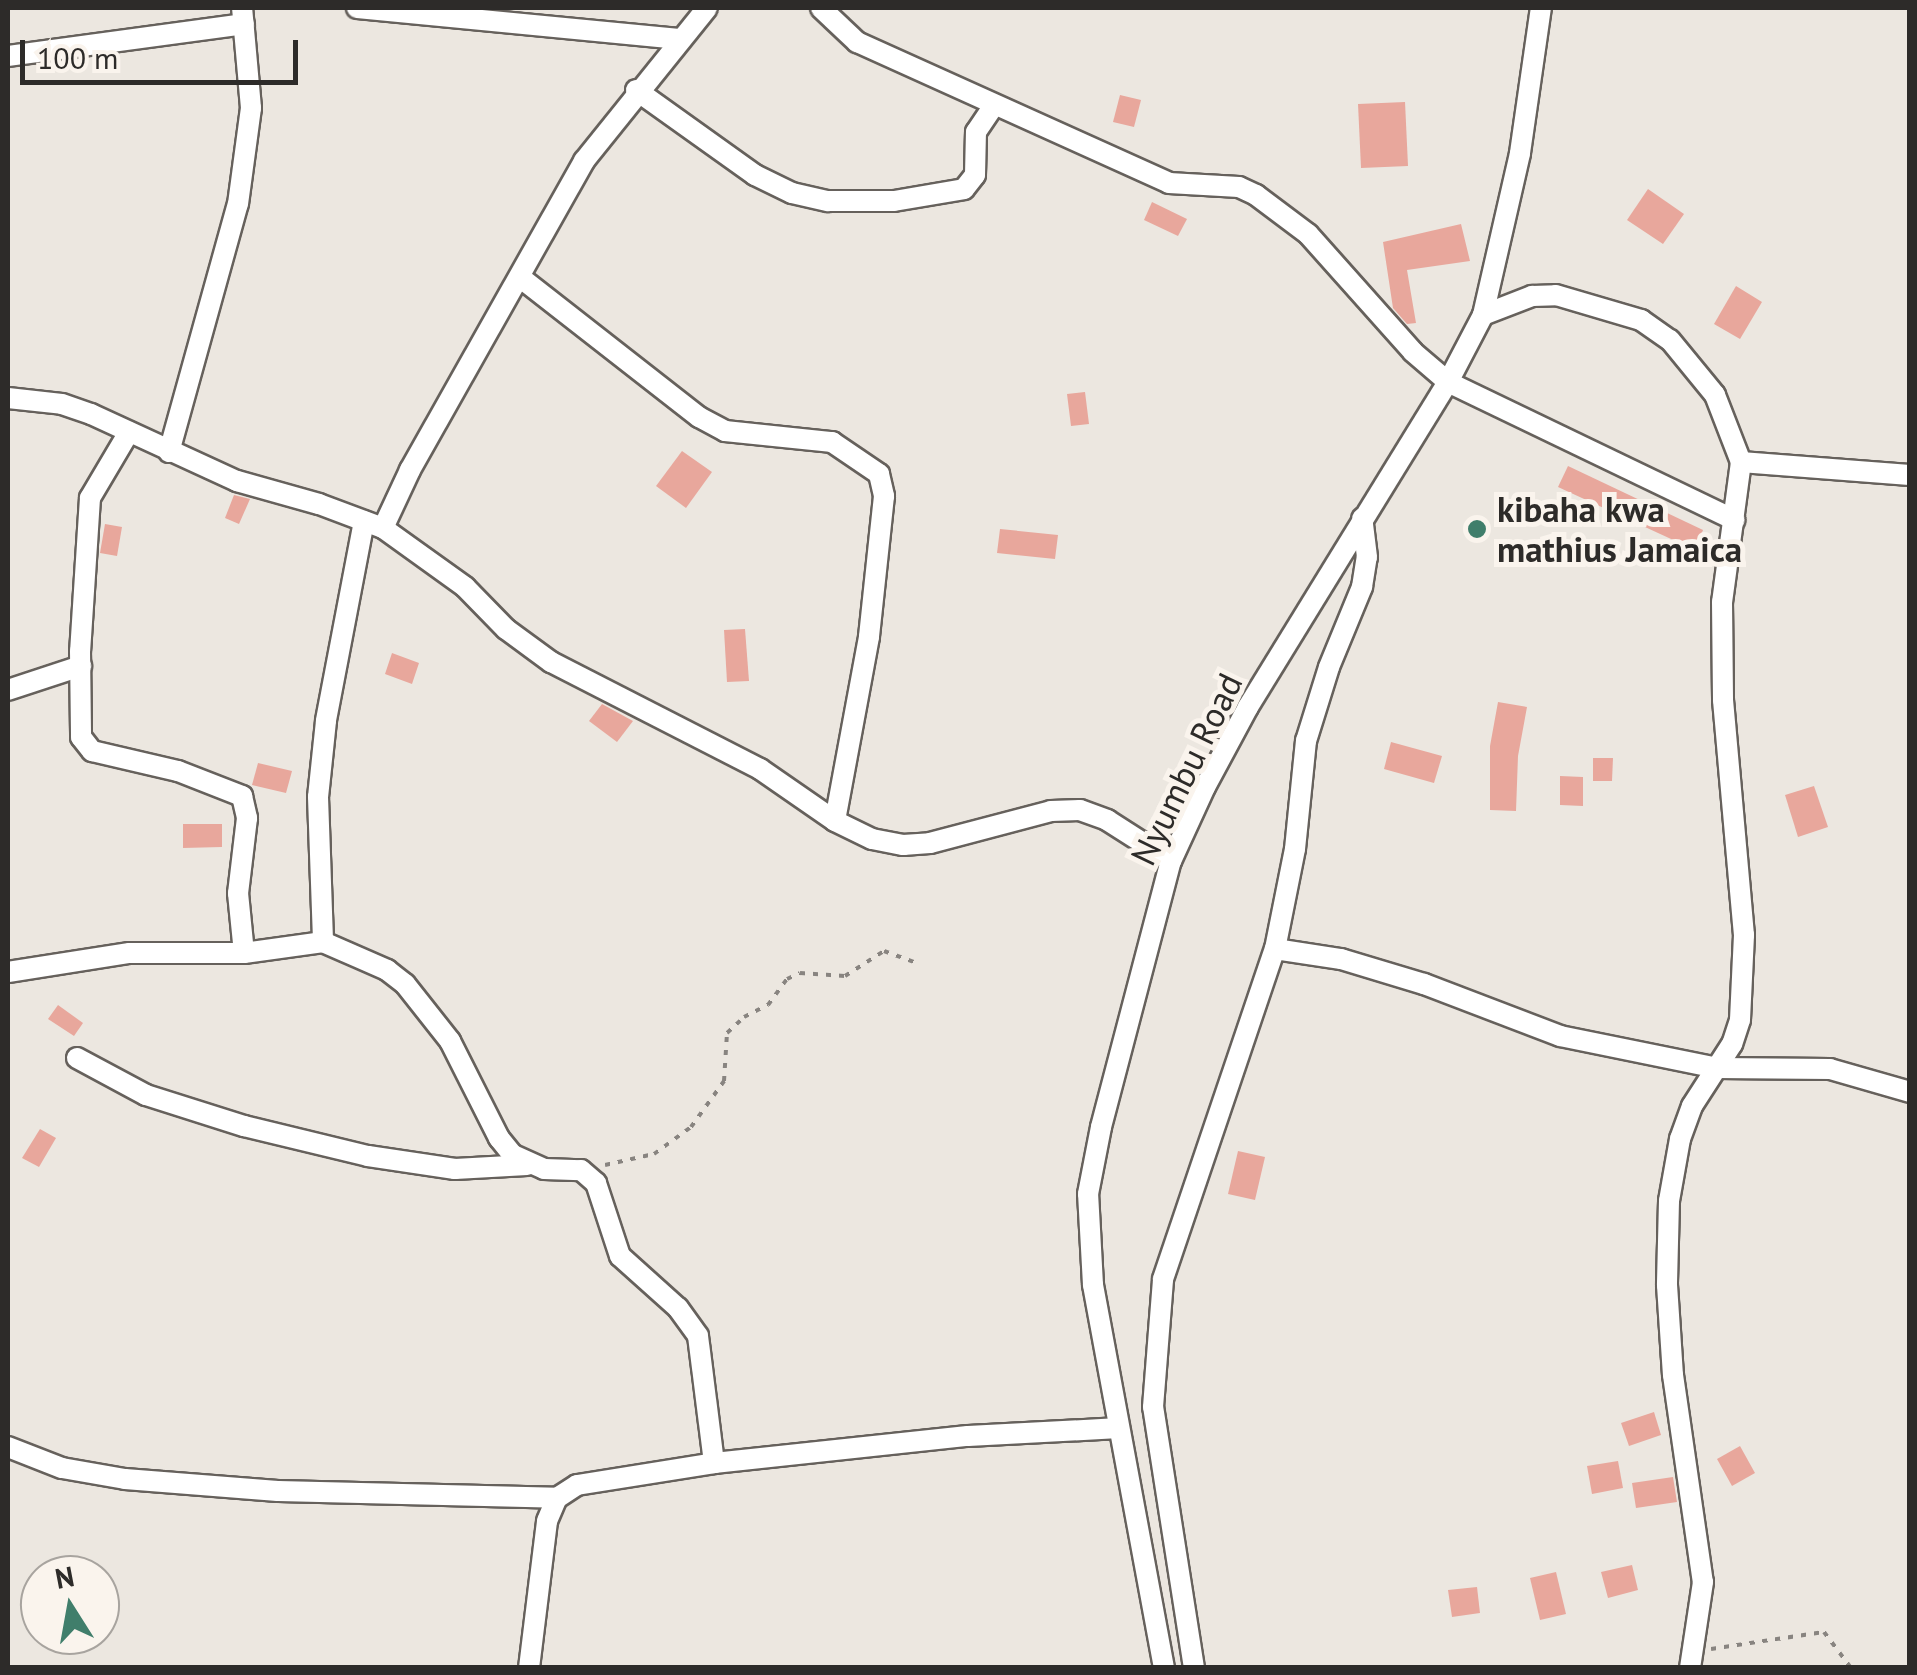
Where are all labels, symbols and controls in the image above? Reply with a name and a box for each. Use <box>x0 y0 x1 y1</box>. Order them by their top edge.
scale bar <box>25 20 302 82</box>
text: 100 m <box>37 38 118 77</box>
place label: kibaha kwa mathius Jamaica <box>1497 488 1742 570</box>
marker: kibaha kwa mathius Jamaica <box>1466 518 1488 540</box>
street label: Nyumbu Road <box>1121 666 1251 872</box>
north arrow <box>20 1555 120 1655</box>
text: N <box>52 1557 77 1597</box>

